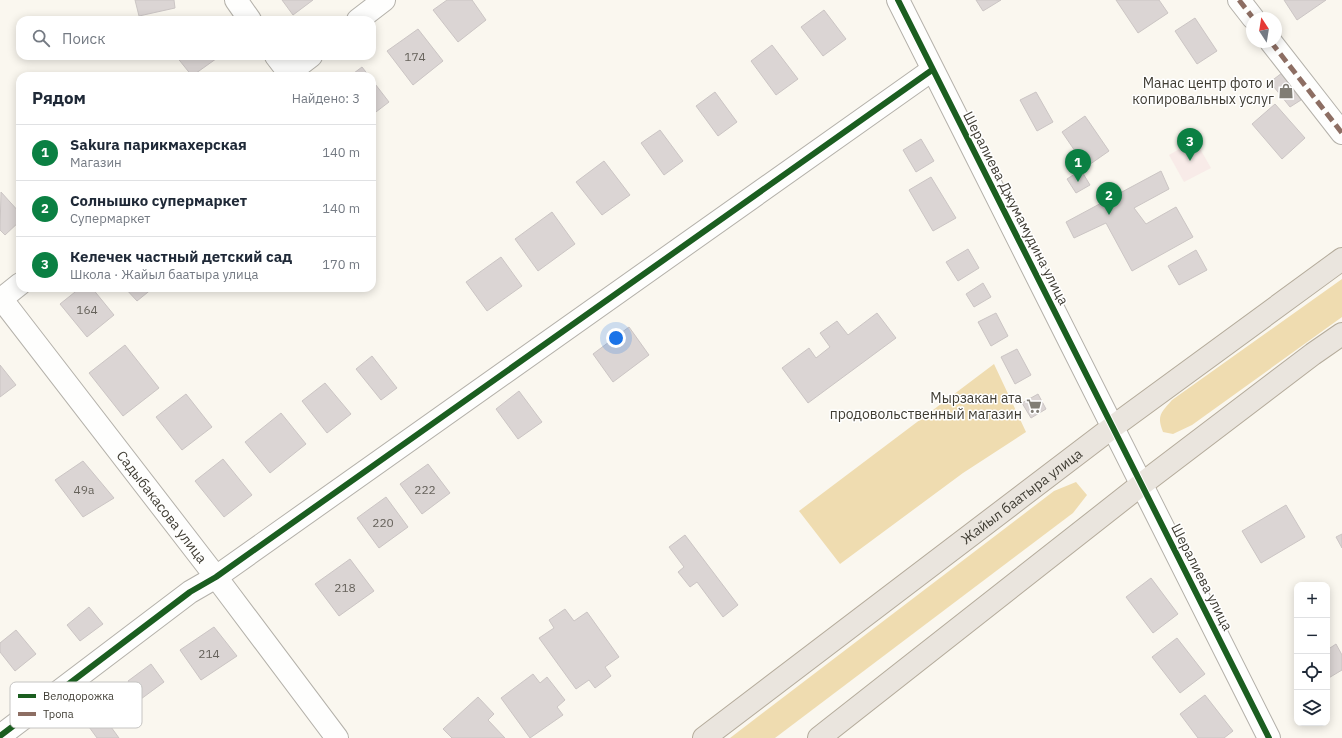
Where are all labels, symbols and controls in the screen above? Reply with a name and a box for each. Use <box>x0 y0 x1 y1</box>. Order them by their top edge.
north arrow <box>1246 12 1282 48</box>
search box <box>16 16 376 60</box>
icon: search <box>30 27 52 49</box>
text: Поиск <box>62 29 105 48</box>
house number: 174 <box>404 49 426 64</box>
place label: Манас центр фото и копировальных услуг <box>1132 74 1274 108</box>
shop icon: Манас центр фото и копировальных услуг <box>1277 82 1295 100</box>
text: Рядом <box>32 87 86 109</box>
text: Найдено: 3 <box>292 90 360 107</box>
street label: Шералиева Джумамудина улица <box>959 108 1073 308</box>
pin: 3 <box>1177 128 1203 161</box>
text: Sakura парикмахерская <box>70 135 247 154</box>
text: 1 <box>41 144 49 161</box>
text: 140 m <box>322 144 360 161</box>
pin: 1 <box>1065 149 1091 182</box>
text: Магазин <box>70 154 122 171</box>
pin: 2 <box>1096 182 1122 215</box>
text: Солнышко супермаркет <box>70 191 247 210</box>
text: 2 <box>41 200 49 217</box>
text: 140 m <box>322 200 360 217</box>
text: Супермаркет <box>70 210 150 227</box>
text: Келечек частный детский сад <box>70 247 292 266</box>
text: 3 <box>41 256 49 273</box>
text: 170 m <box>322 256 360 273</box>
text: Школа · Жайыл баатыра улица <box>70 266 258 283</box>
house number: 164 <box>76 302 98 317</box>
your location <box>606 328 626 348</box>
place label: Мырзакан ата продовольственный магазин <box>830 389 1023 423</box>
supermarket icon: Мырзакан ата продовольственный магазин <box>1025 397 1043 415</box>
street label: Жайыл баатыра улица <box>957 444 1086 548</box>
street label: Садыбакасова улица <box>113 447 211 567</box>
house number: 49а <box>74 482 95 497</box>
house number: 222 <box>414 482 436 497</box>
house number: 220 <box>372 515 394 530</box>
street label: Шералиева улица <box>1167 520 1237 634</box>
house number: 218 <box>334 580 356 595</box>
map controls <box>1294 582 1330 726</box>
button: + <box>1294 582 1330 618</box>
button: − <box>1294 618 1330 654</box>
house number: 214 <box>198 646 220 661</box>
button: locate <box>1294 654 1330 690</box>
legend <box>10 682 142 728</box>
text: Велодорожка <box>43 689 114 703</box>
button: layers <box>1294 690 1330 726</box>
text: Тропа <box>43 707 74 721</box>

